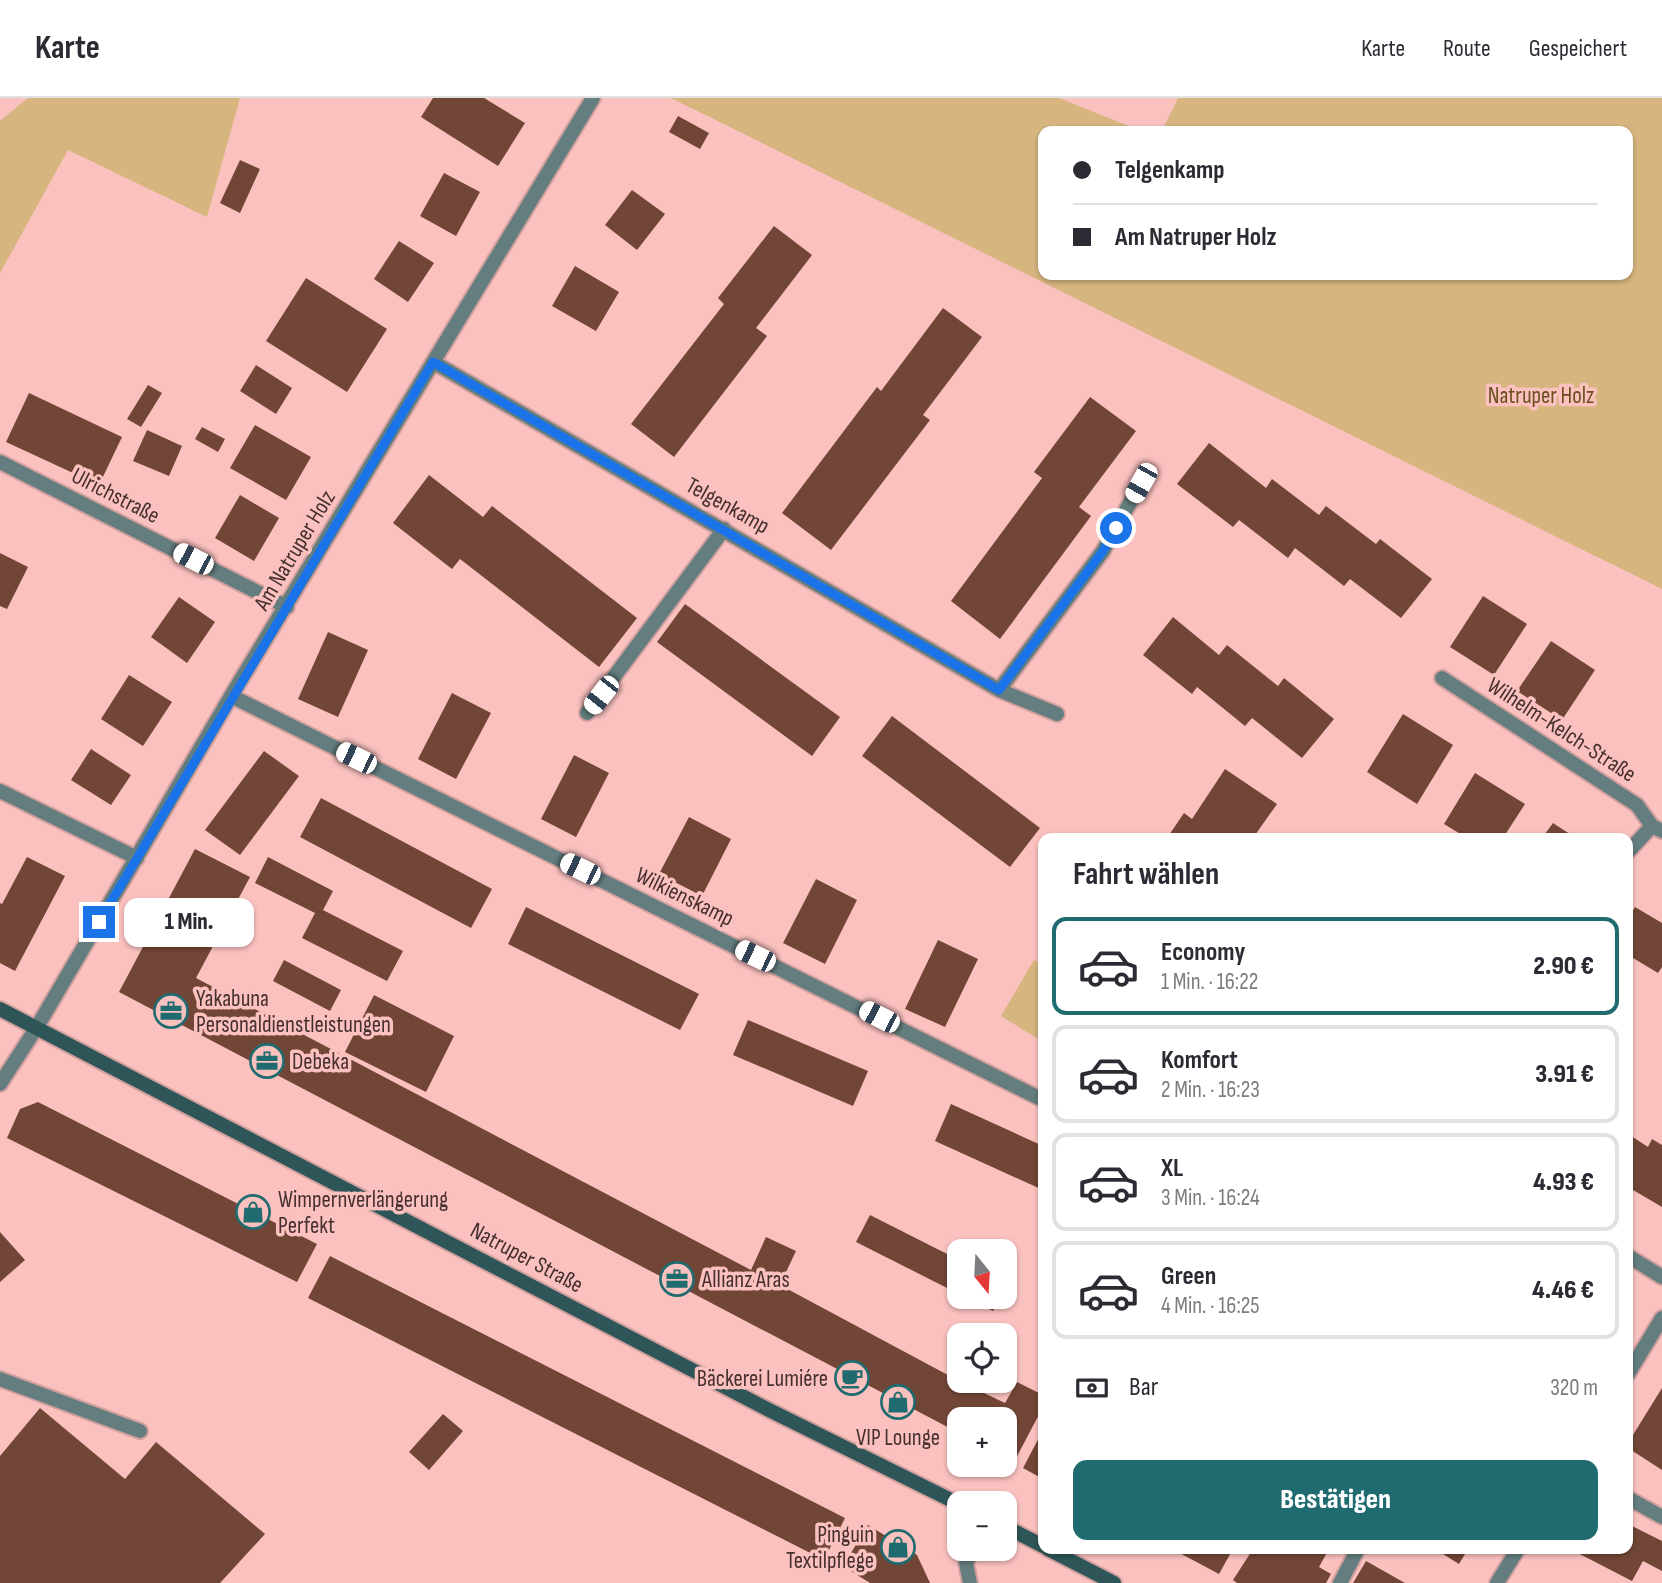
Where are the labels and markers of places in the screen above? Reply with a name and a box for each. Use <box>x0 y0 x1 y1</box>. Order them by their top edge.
place label: Yakabuna Personaldienstleistungen <box>196 985 391 1039</box>
office icon: Yakabuna Personaldienstleistungen <box>152 992 190 1030</box>
office icon: Debeka <box>248 1042 286 1080</box>
place label: Debeka <box>292 1048 349 1076</box>
place label: Wimpernverlängerung Perfekt <box>278 1186 448 1240</box>
shop icon: Wimpernverlängerung Perfekt <box>234 1193 272 1231</box>
office icon: Allianz Aras <box>658 1260 696 1298</box>
place label: Allianz Aras <box>701 1266 790 1294</box>
cafe icon: Bäckerei Lumiére <box>833 1359 871 1397</box>
place label: Bäckerei Lumiére <box>697 1365 828 1393</box>
shop icon: VIP Lounge <box>879 1383 917 1421</box>
place label: VIP Lounge <box>856 1424 940 1452</box>
place label: Pinguin Textilpflege <box>786 1521 874 1575</box>
shop icon: Pinguin Textilpflege <box>879 1528 917 1566</box>

